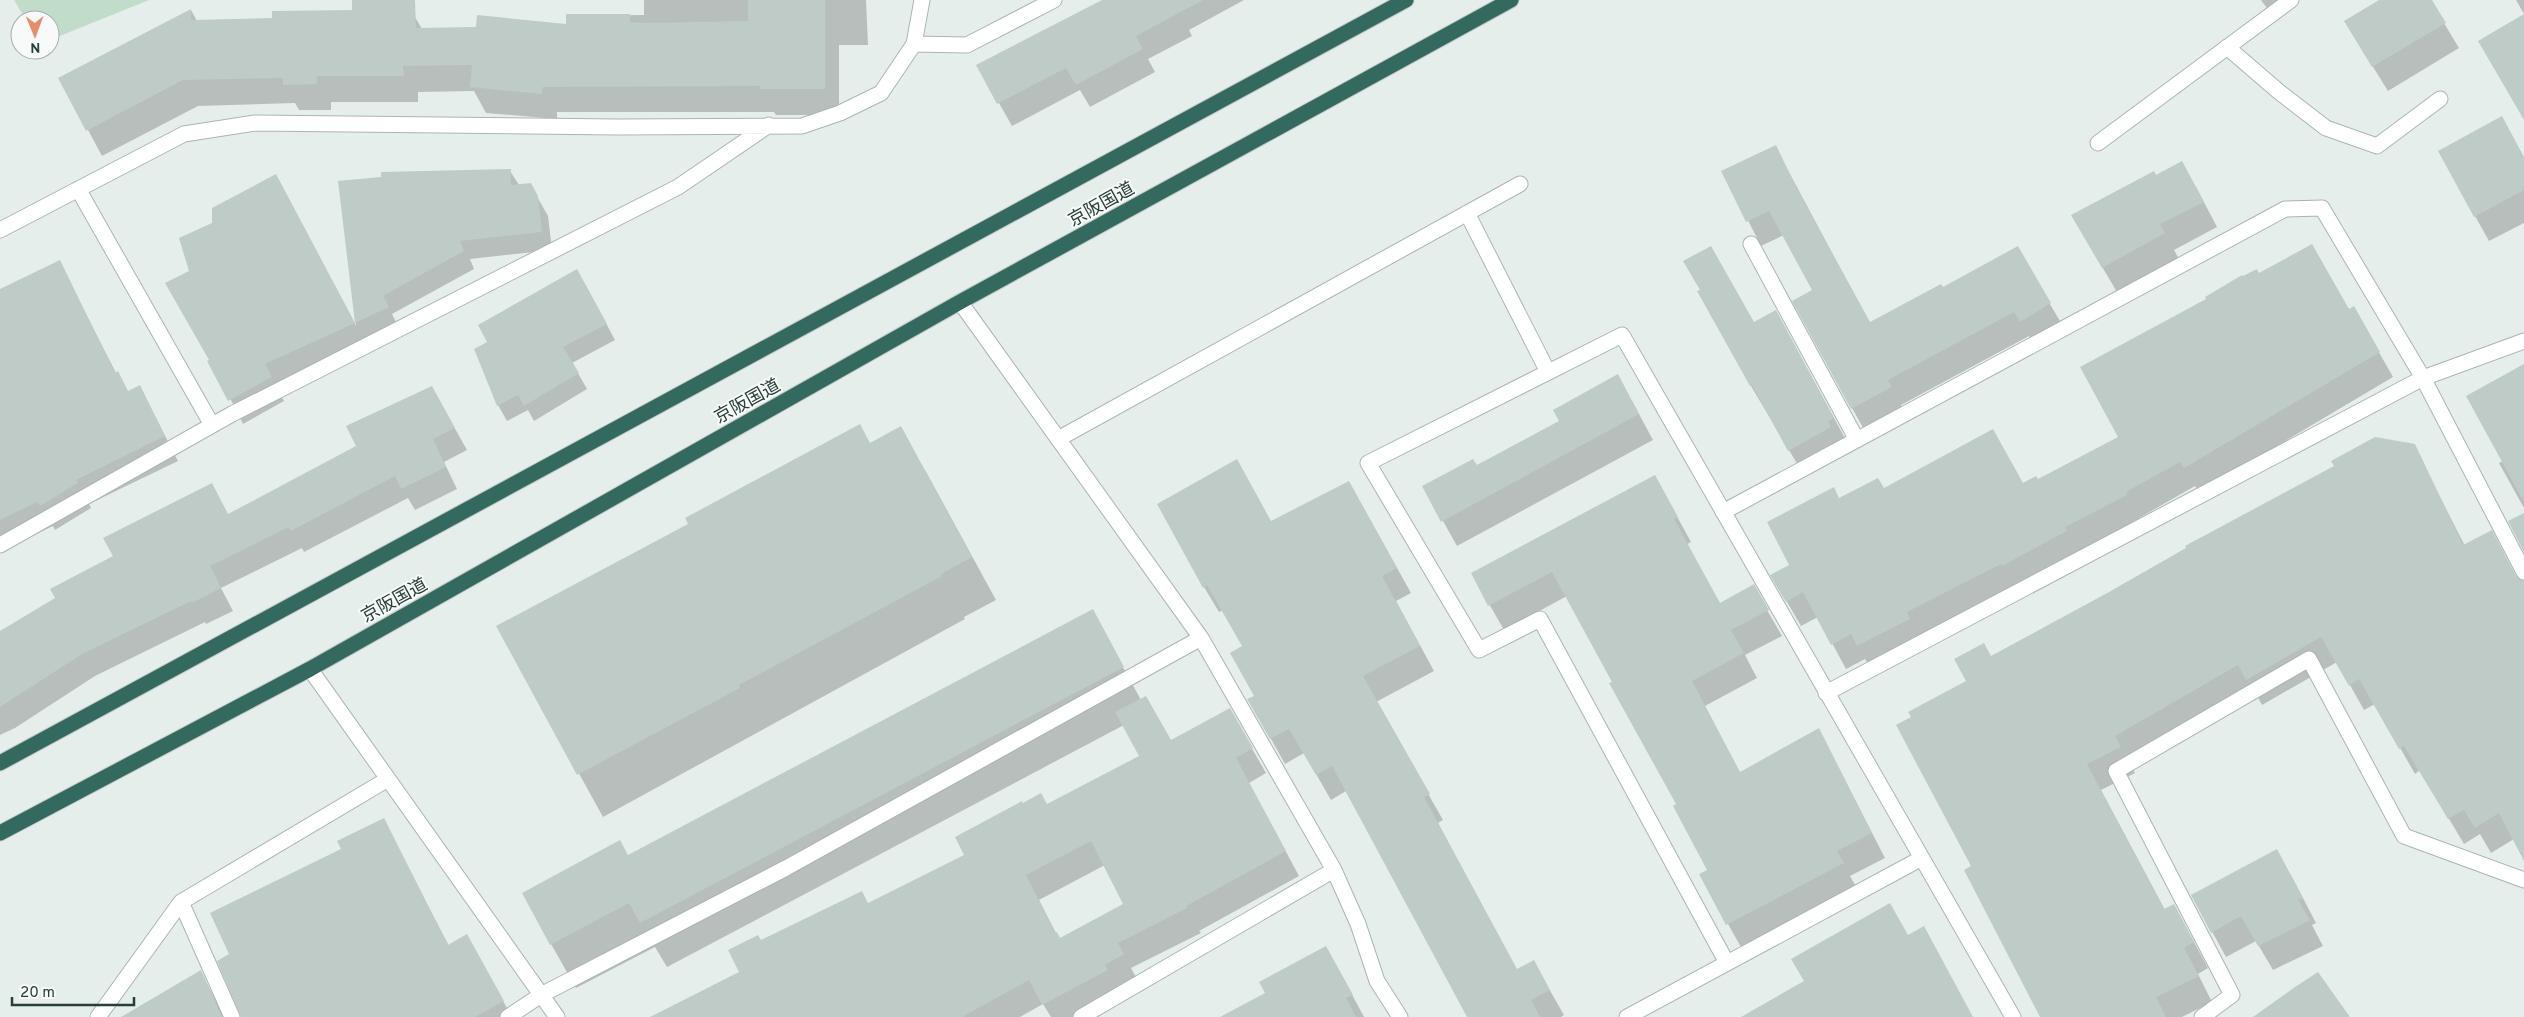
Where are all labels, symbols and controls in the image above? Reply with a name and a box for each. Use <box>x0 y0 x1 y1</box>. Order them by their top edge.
north arrow <box>10 10 60 60</box>
text: N <box>30 38 40 55</box>
street label: 京阪国道 <box>1065 178 1139 233</box>
street label: 京阪国道 <box>711 375 785 430</box>
street label: 京阪国道 <box>358 574 432 629</box>
scale bar <box>12 974 135 1006</box>
text: 20 m <box>20 984 55 1003</box>

